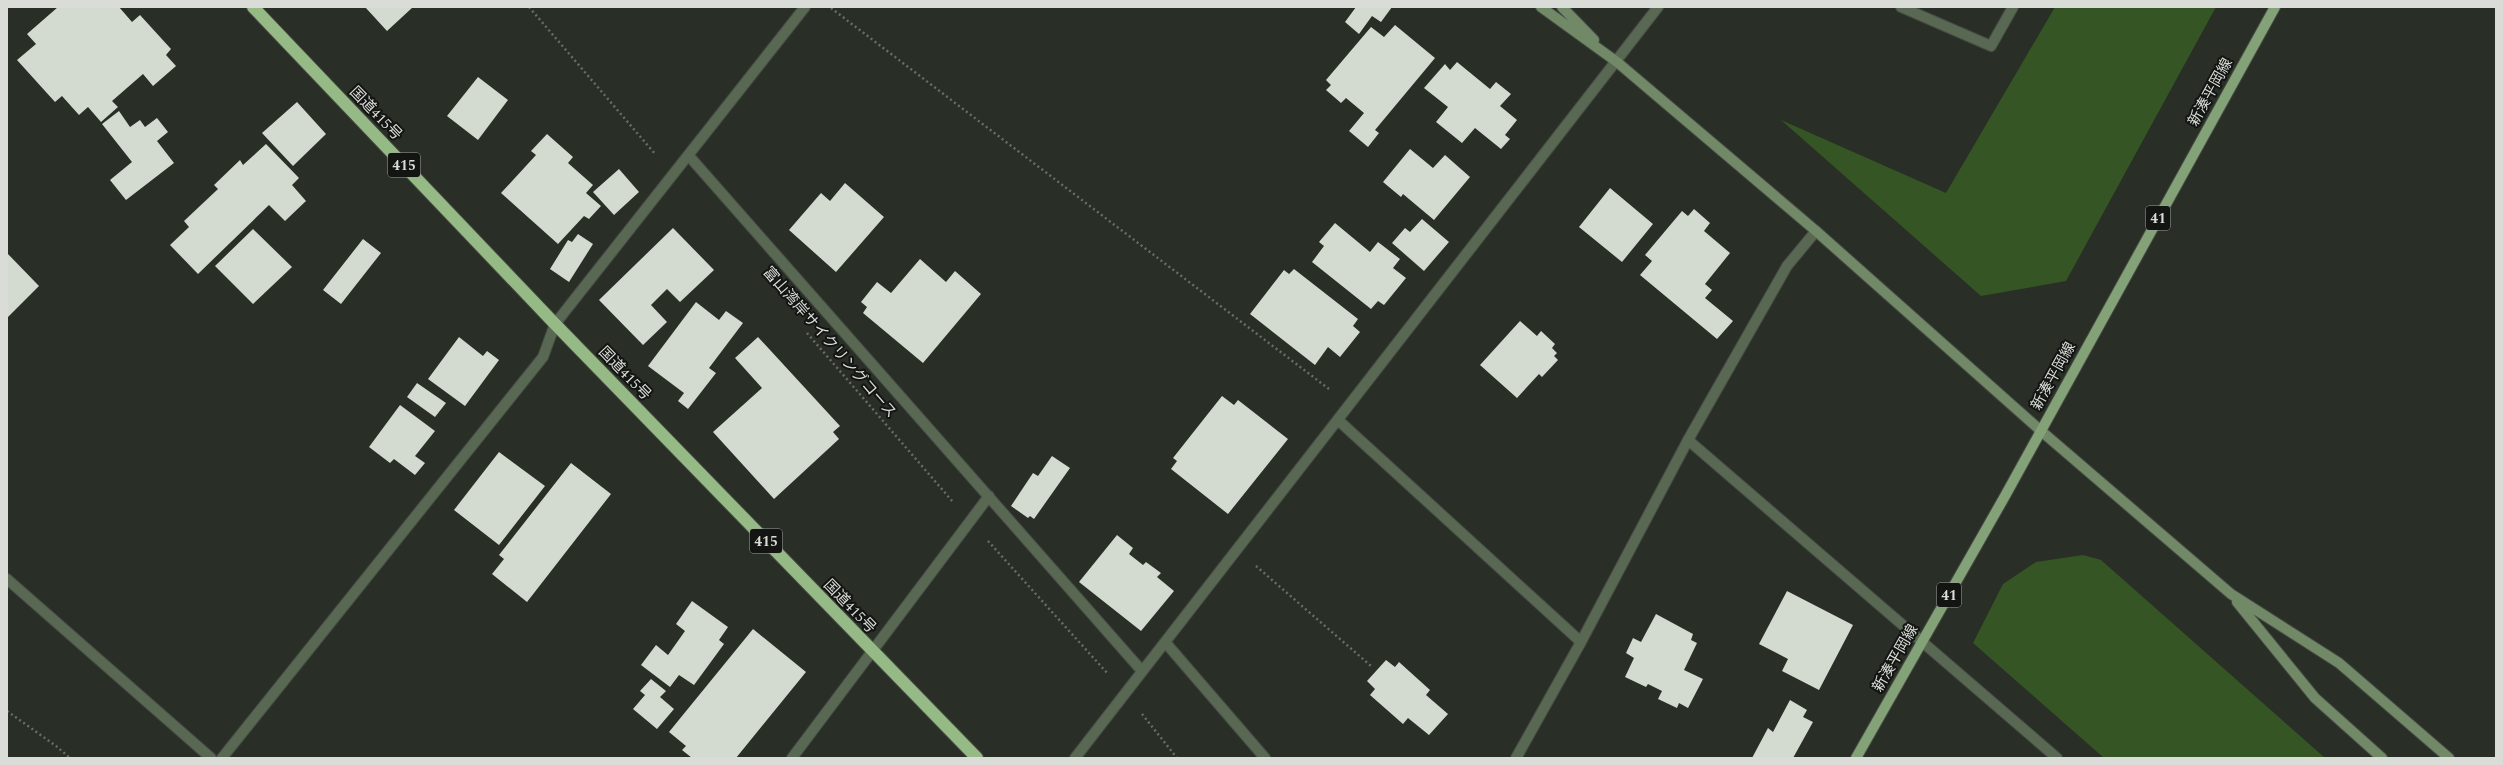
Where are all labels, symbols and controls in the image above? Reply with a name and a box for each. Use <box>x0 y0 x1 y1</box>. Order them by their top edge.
street label: 新湊平岡線 <box>2182 54 2239 131</box>
street label: 国道415号 <box>344 81 407 146</box>
road number: 415 <box>388 153 420 177</box>
road number: 41 <box>2146 206 2170 230</box>
street label: 富山湾岸サイクリングコース <box>757 262 902 423</box>
street label: 新湊平岡線 <box>2025 338 2082 415</box>
street label: 国道415号 <box>593 341 656 406</box>
road number: 415 <box>750 529 782 553</box>
street label: 国道415号 <box>818 574 881 639</box>
road number: 41 <box>1937 583 1961 607</box>
street label: 新湊平岡線 <box>1867 620 1924 696</box>

